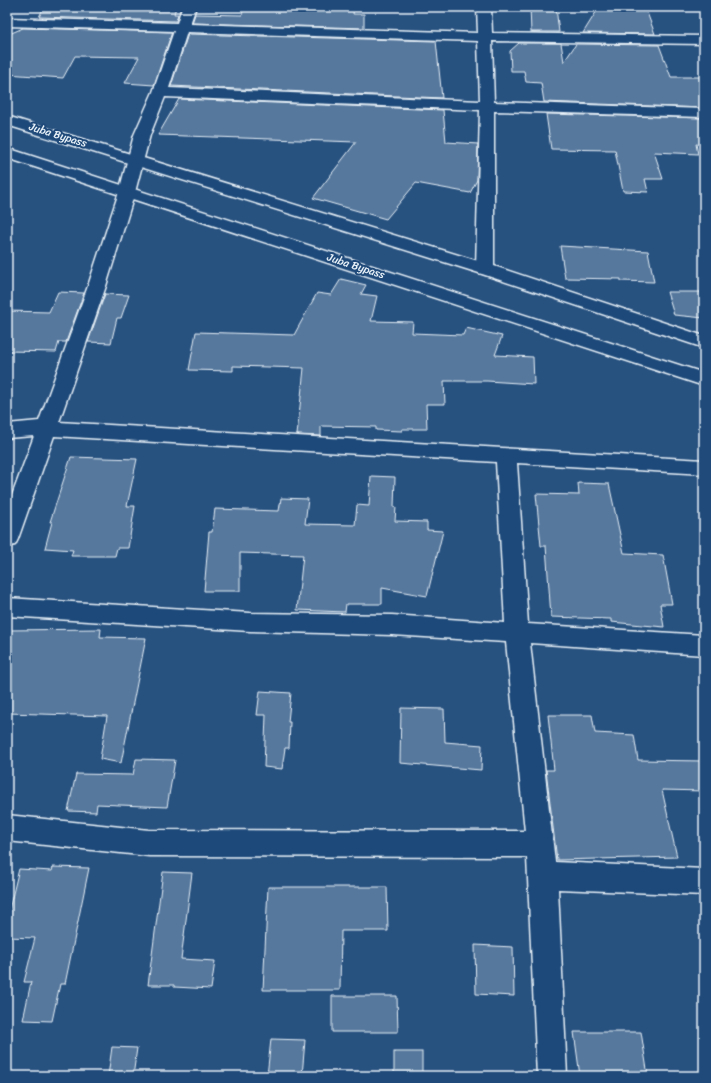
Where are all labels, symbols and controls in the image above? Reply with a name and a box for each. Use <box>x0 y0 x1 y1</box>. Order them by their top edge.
street label: Juba Bypass <box>26 117 90 153</box>
street label: Juba Bypass <box>324 247 388 285</box>

